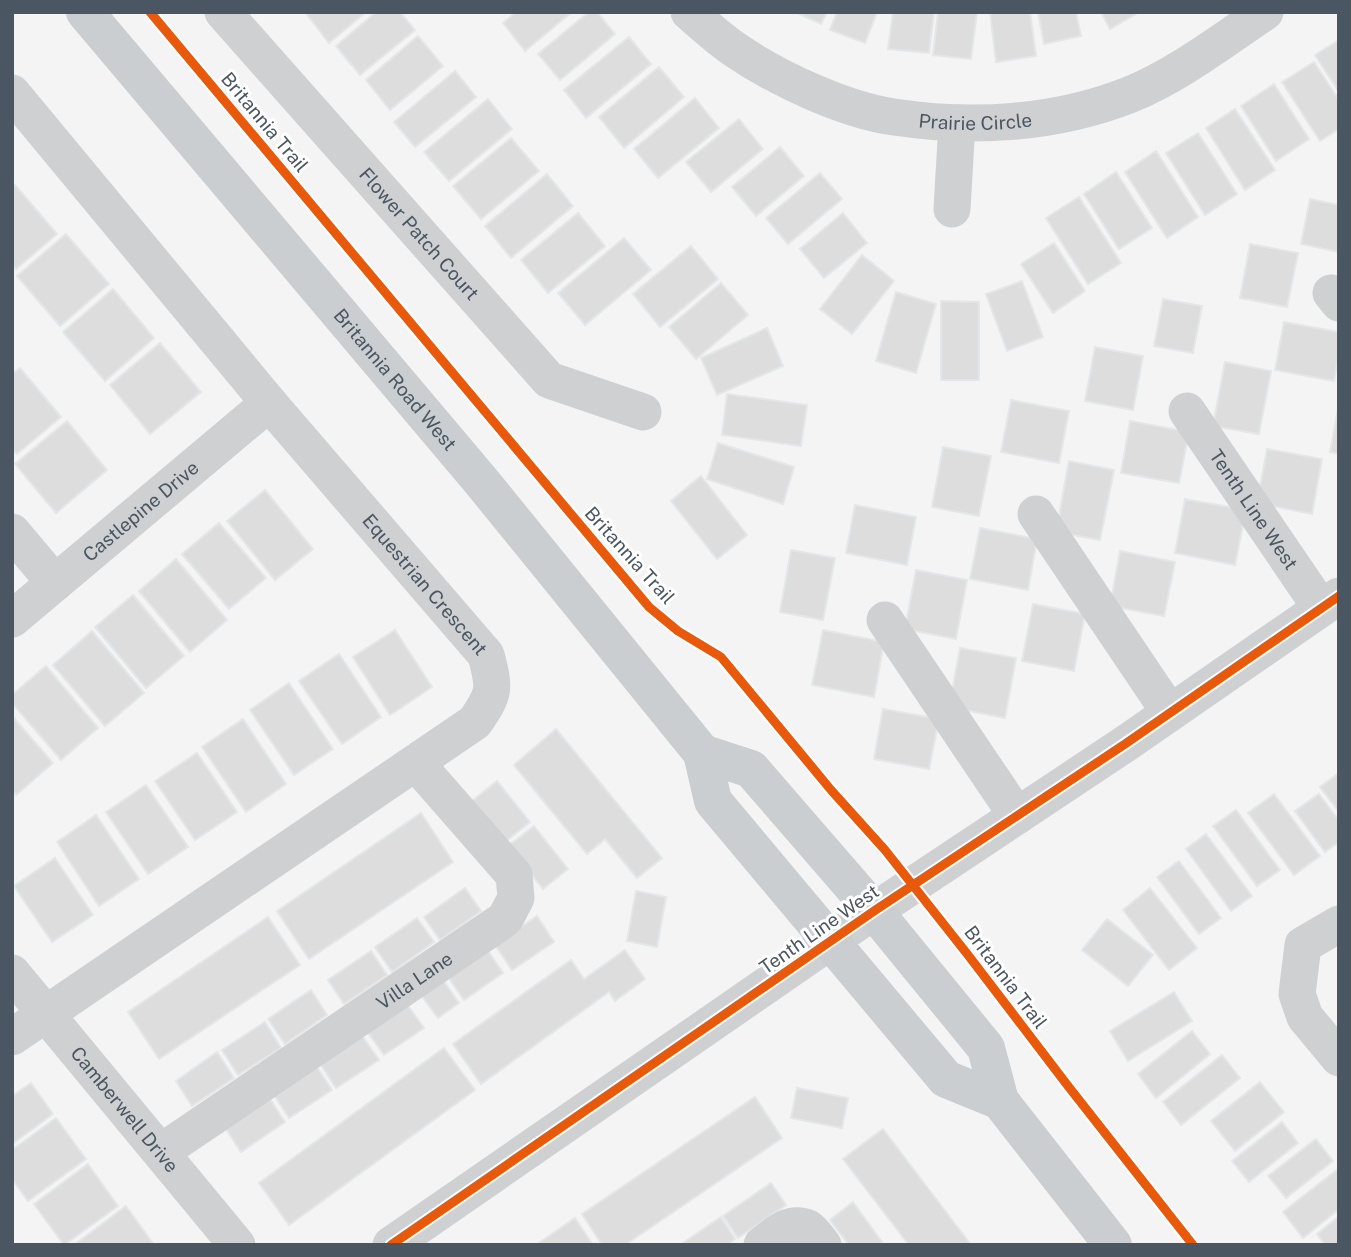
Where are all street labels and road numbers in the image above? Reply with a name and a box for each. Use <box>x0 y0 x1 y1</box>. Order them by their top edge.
street label: Britannia Trail <box>217 68 313 176</box>
street label: Prairie Circle <box>918 109 1033 134</box>
street label: Flower Patch Court <box>355 163 484 304</box>
street label: Britannia Road West <box>329 304 461 455</box>
street label: Tenth Line West <box>1205 445 1303 574</box>
street label: Castlepine Drive <box>78 456 203 566</box>
street label: Britannia Trail <box>581 502 679 608</box>
street label: Equestrian Crescent <box>358 509 492 660</box>
street label: Tenth Line West <box>755 880 883 978</box>
street label: Britannia Trail <box>960 921 1052 1033</box>
street label: Villa Lane <box>372 947 456 1014</box>
street label: Camberwell Drive <box>66 1042 183 1177</box>

